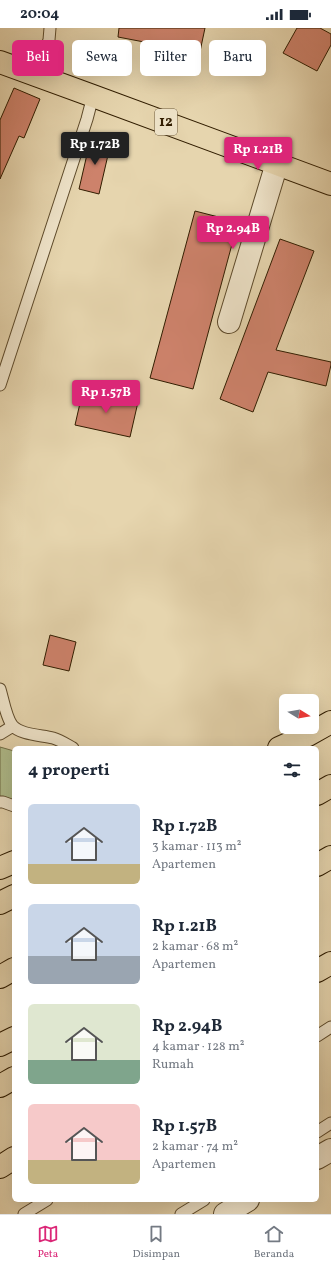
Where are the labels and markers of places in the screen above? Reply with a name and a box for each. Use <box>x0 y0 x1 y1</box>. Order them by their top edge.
pin: Rp 1.72B <box>54 132 136 166</box>
pin: Rp 1.21B <box>217 137 299 171</box>
pin: Rp 2.94B <box>192 216 274 250</box>
pin: Rp 1.57B <box>65 380 147 414</box>

